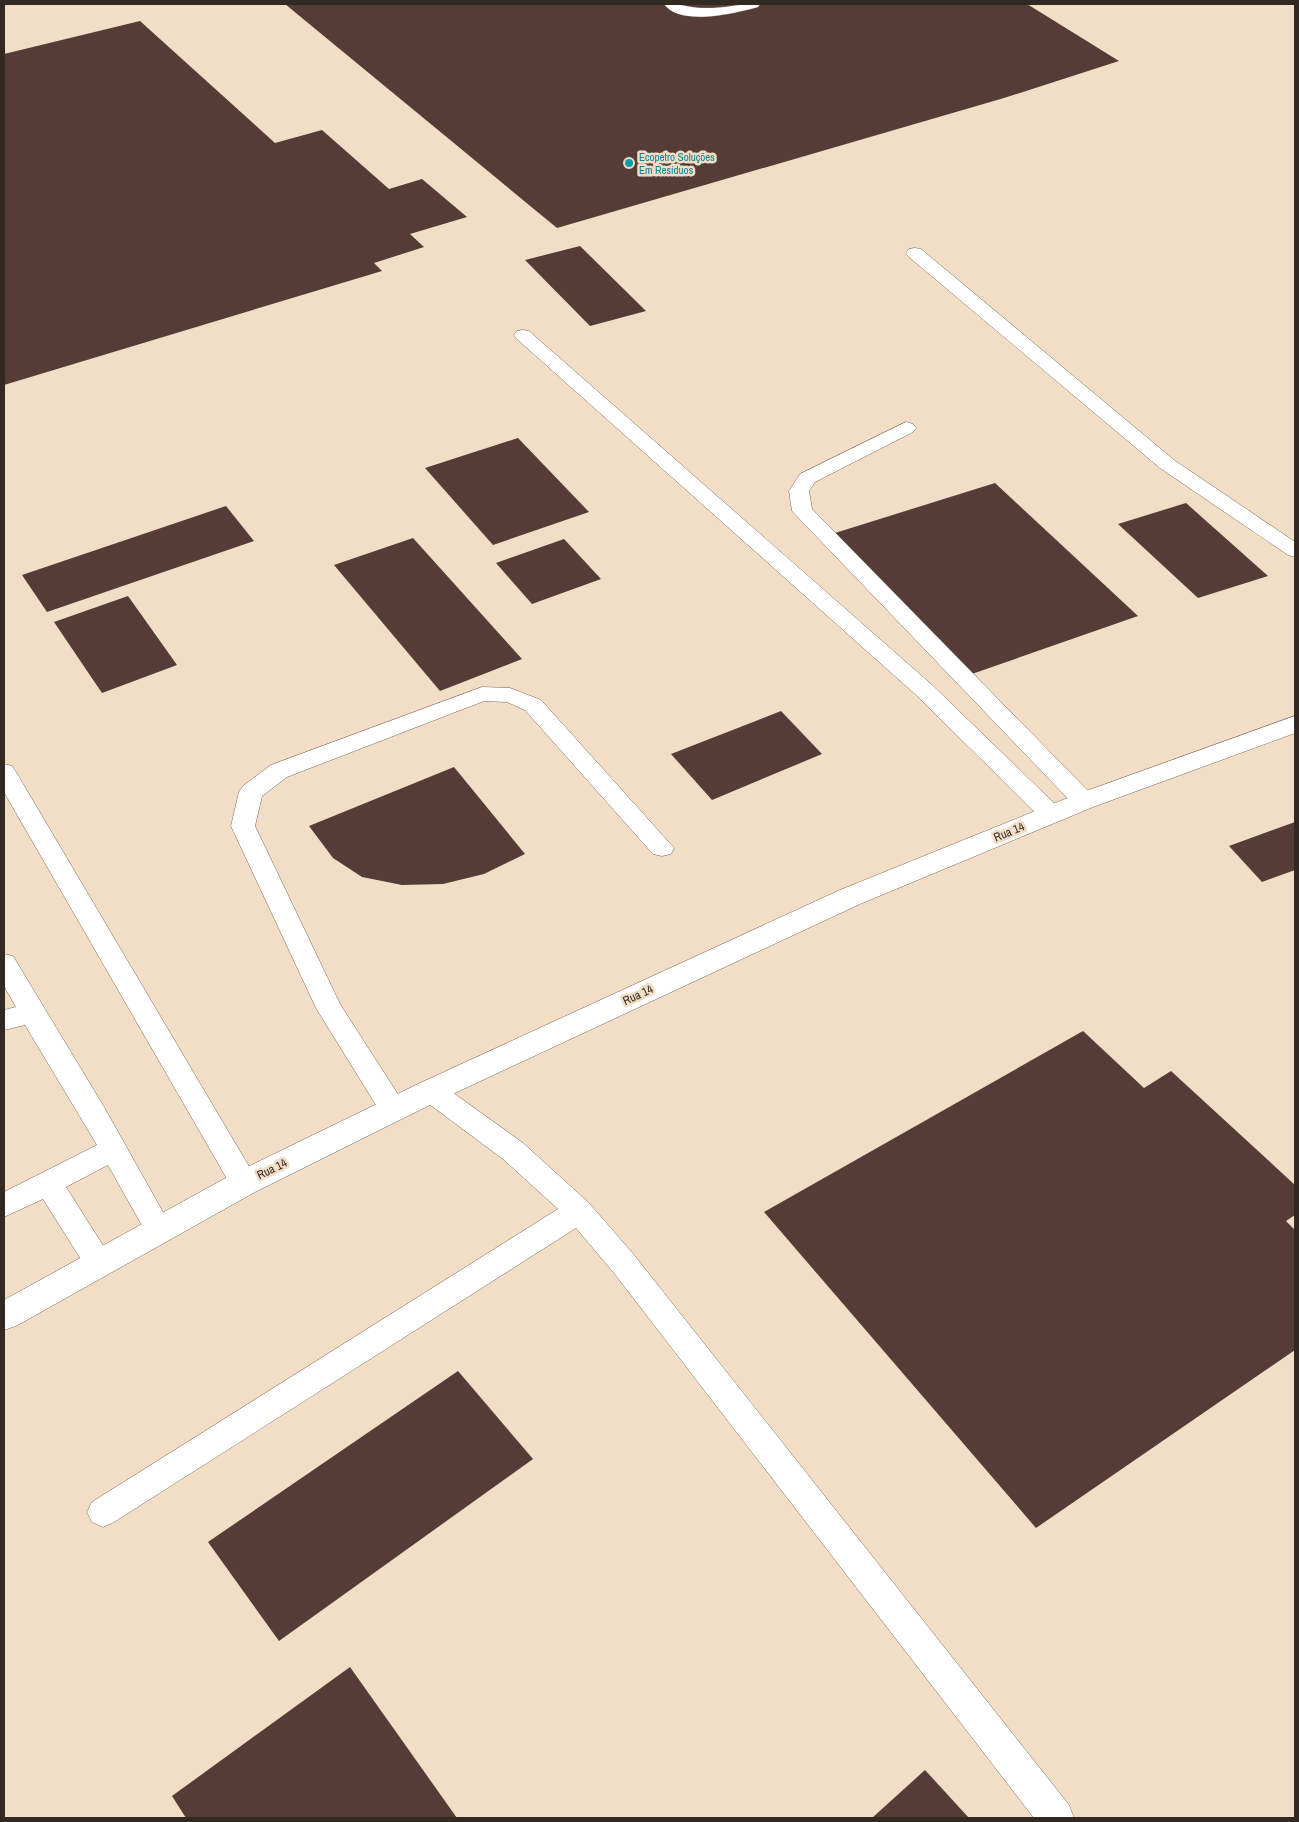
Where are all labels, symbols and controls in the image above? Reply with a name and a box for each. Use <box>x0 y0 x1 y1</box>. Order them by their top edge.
place label: Ecopetro Soluções Em Resíduos <box>639 150 715 177</box>
marker: Ecopetro Soluções Em Resíduos <box>623 157 635 169</box>
street label: Rua 14 <box>991 818 1027 845</box>
street label: Rua 14 <box>620 981 656 1009</box>
street label: Rua 14 <box>254 1155 290 1183</box>

